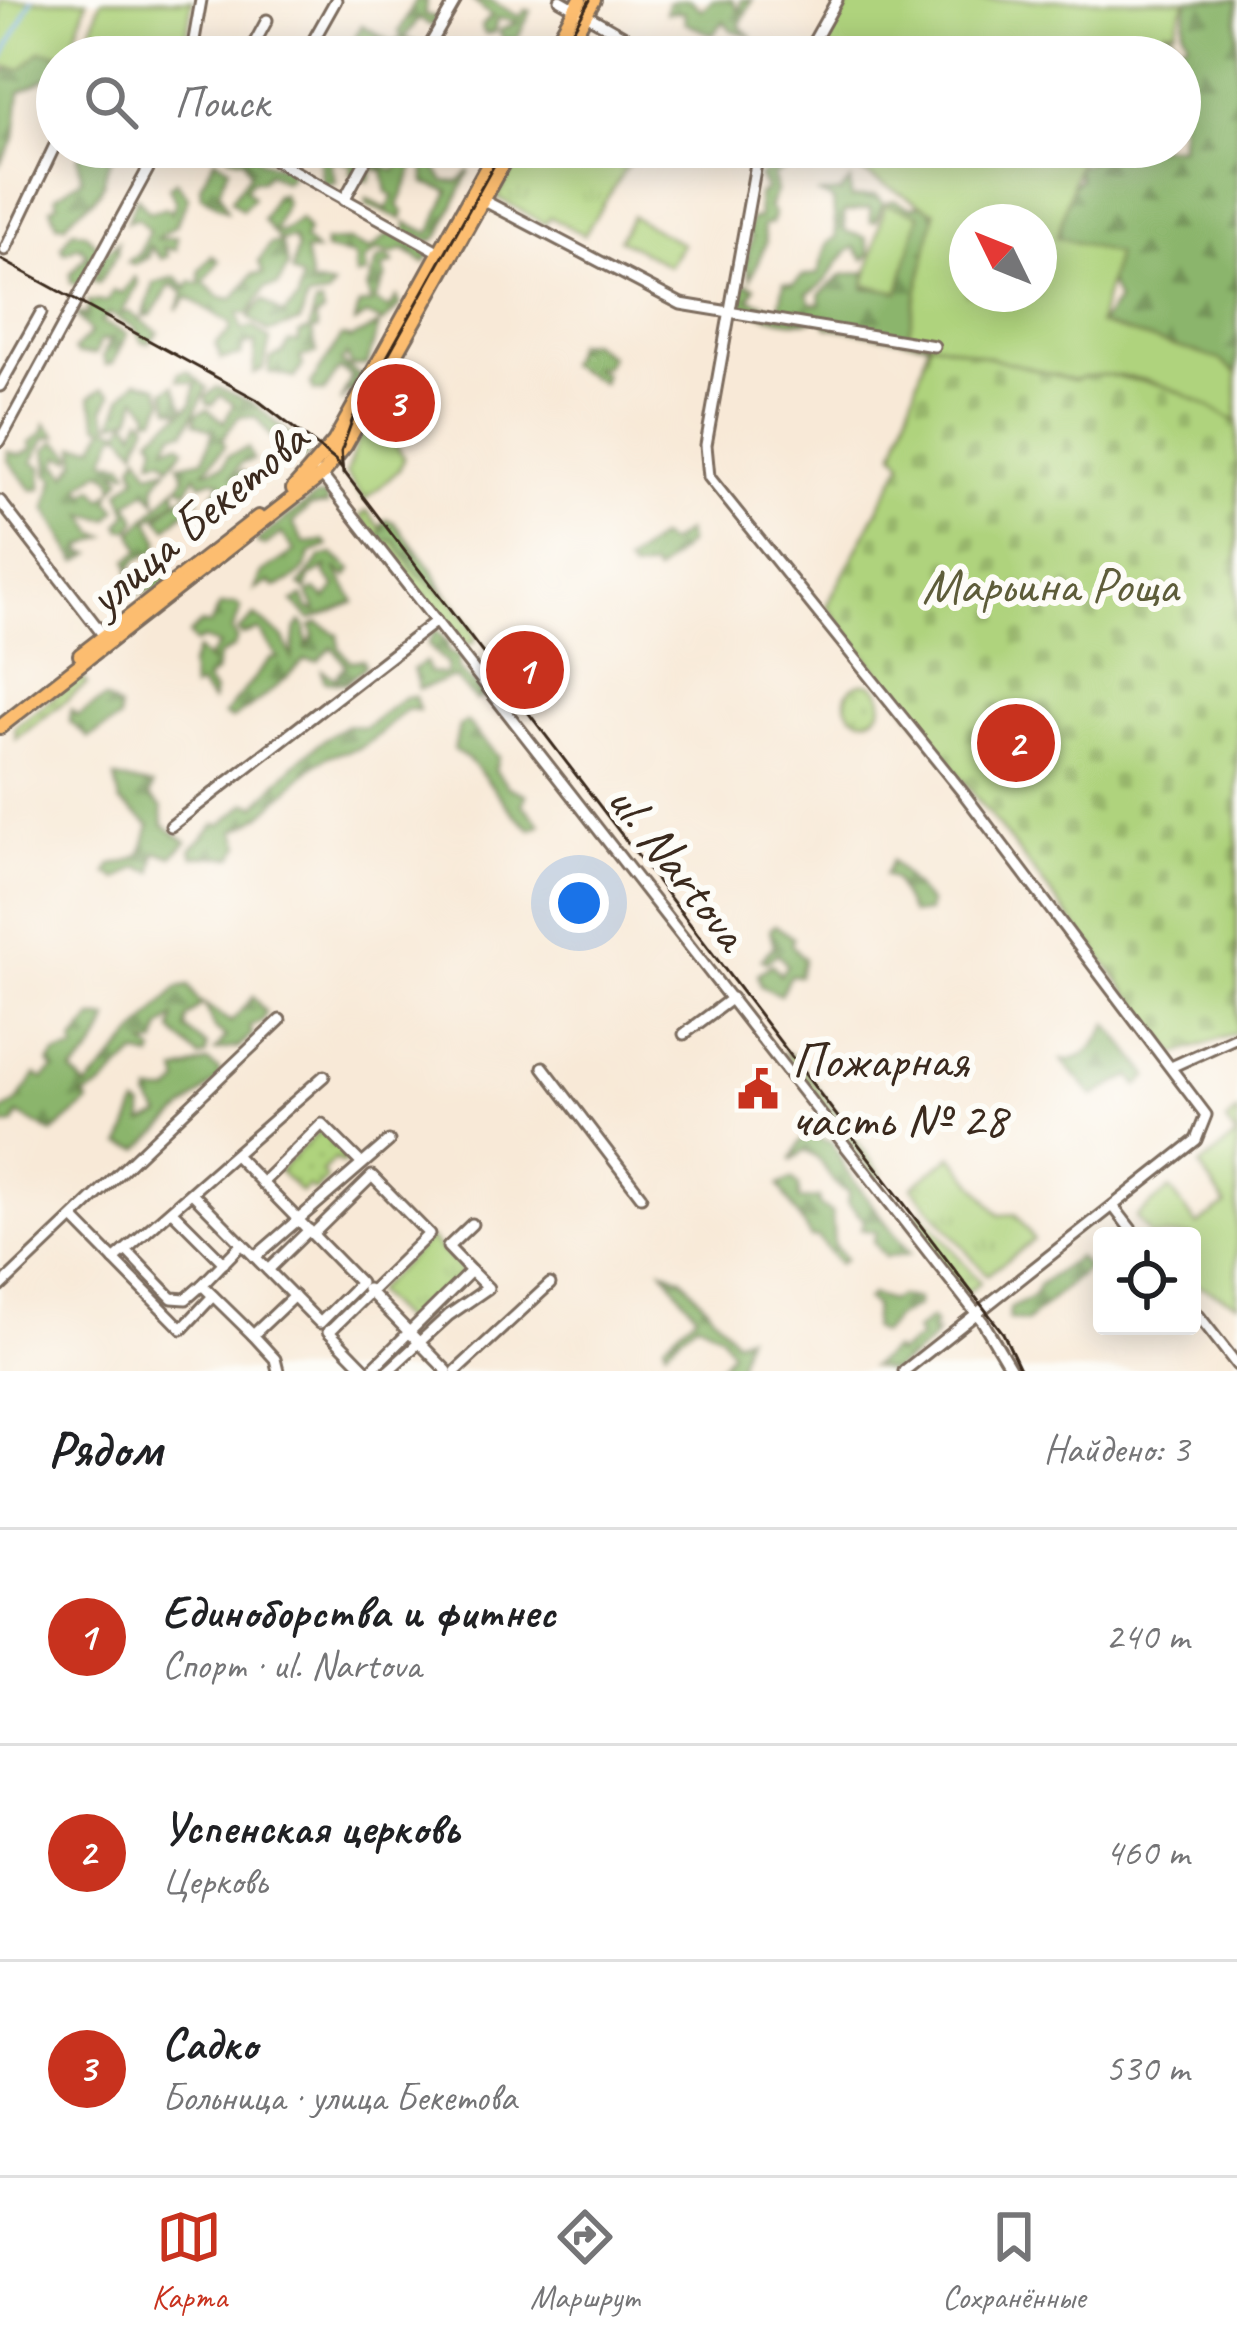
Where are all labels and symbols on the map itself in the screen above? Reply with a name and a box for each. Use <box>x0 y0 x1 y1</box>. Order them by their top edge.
north arrow <box>949 204 1057 312</box>
pin: 3 <box>357 358 435 448</box>
street label: улица Бекетова <box>71 405 323 631</box>
park label: Марьина Роща <box>922 553 1182 617</box>
pin: 1 <box>486 625 564 715</box>
pin: 2 <box>977 698 1055 788</box>
street label: ul. Nartova <box>593 770 766 965</box>
your location <box>549 873 609 933</box>
place label: Пожарная часть № 28 <box>792 1028 1012 1151</box>
public building icon: Пожарная часть № 28 <box>735 1066 781 1112</box>

